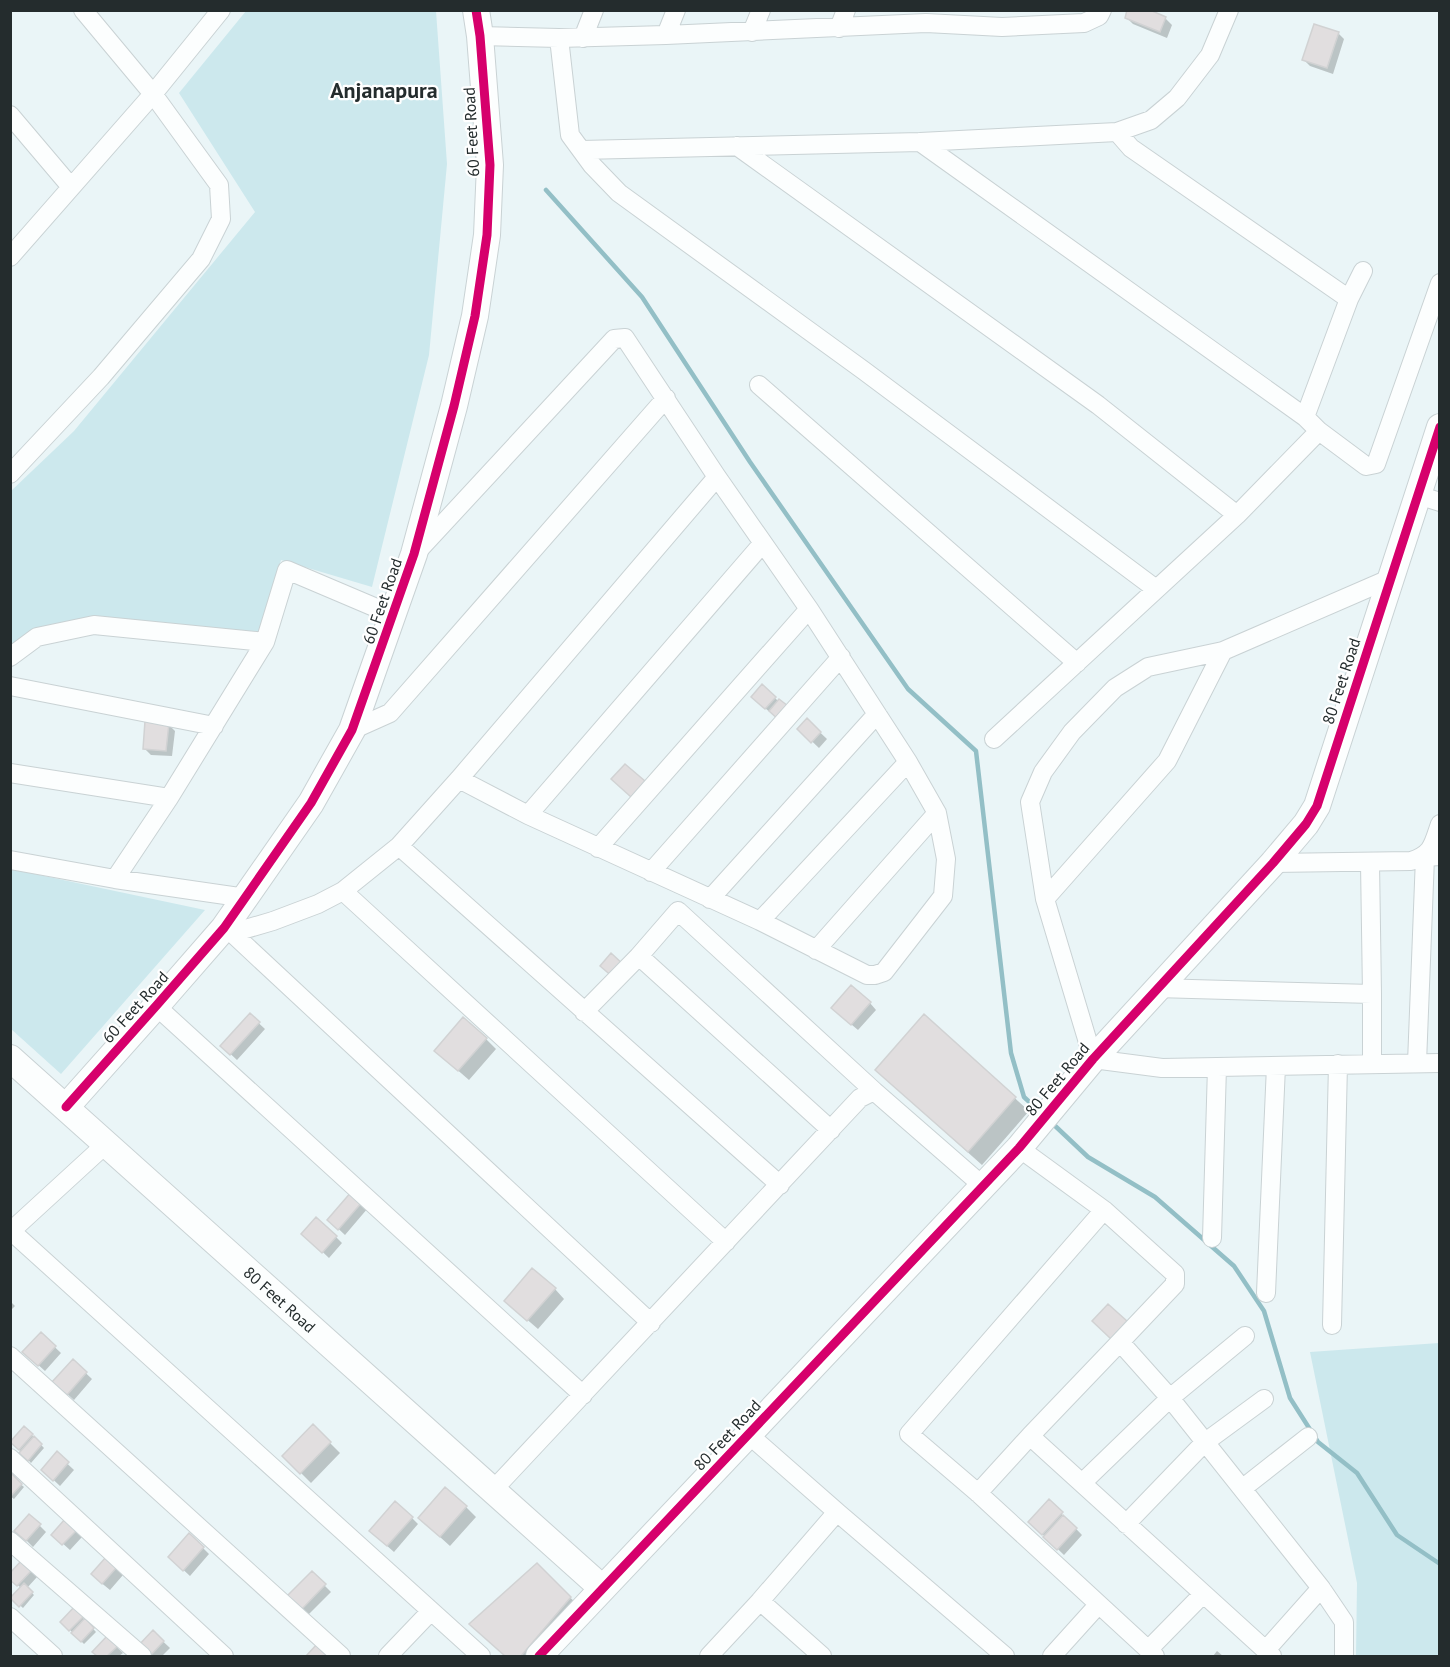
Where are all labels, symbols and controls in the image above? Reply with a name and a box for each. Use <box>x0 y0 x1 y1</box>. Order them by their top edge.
district label: Anjanapura <box>330 76 438 104</box>
street label: 60 Feet Road <box>459 87 483 177</box>
street label: 60 Feet Road <box>358 555 406 647</box>
street label: 80 Feet Road <box>1318 635 1364 727</box>
street label: 60 Feet Road <box>98 967 172 1047</box>
street label: 80 Feet Road <box>1021 1038 1093 1120</box>
street label: 80 Feet Road <box>240 1262 320 1337</box>
street label: 80 Feet Road <box>689 1395 765 1475</box>

